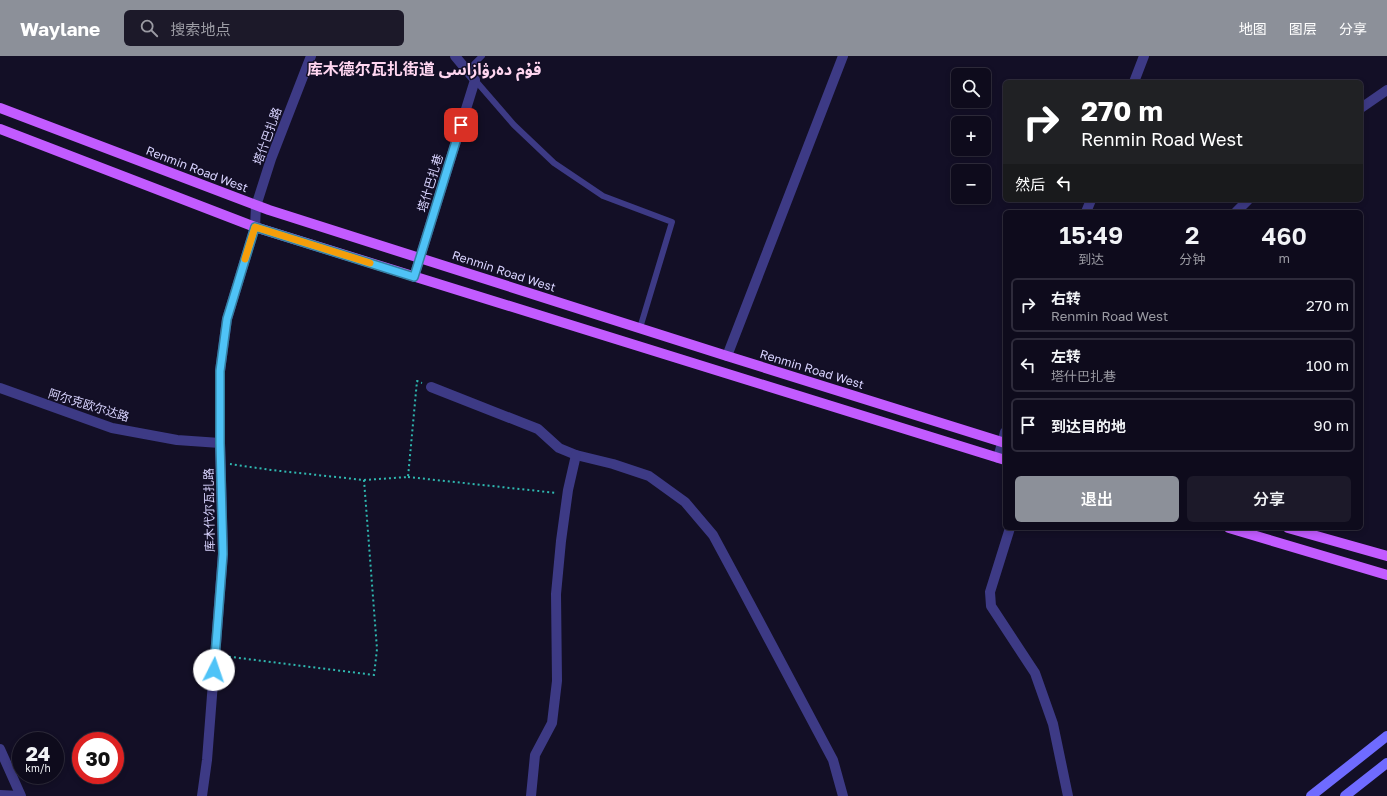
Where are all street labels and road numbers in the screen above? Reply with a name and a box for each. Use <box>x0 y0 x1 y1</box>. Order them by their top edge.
street label: 塔什巴扎路 <box>250 105 284 167</box>
street label: Renmin Road West <box>144 143 250 195</box>
street label: 塔什巴扎巷 <box>414 152 446 214</box>
street label: Renmin Road West <box>450 247 558 295</box>
street label: Renmin Road West <box>758 346 866 392</box>
street label: 阿尔克欧尔达路 <box>47 386 131 424</box>
street label: 库木代尔瓦扎路 <box>201 468 217 552</box>

